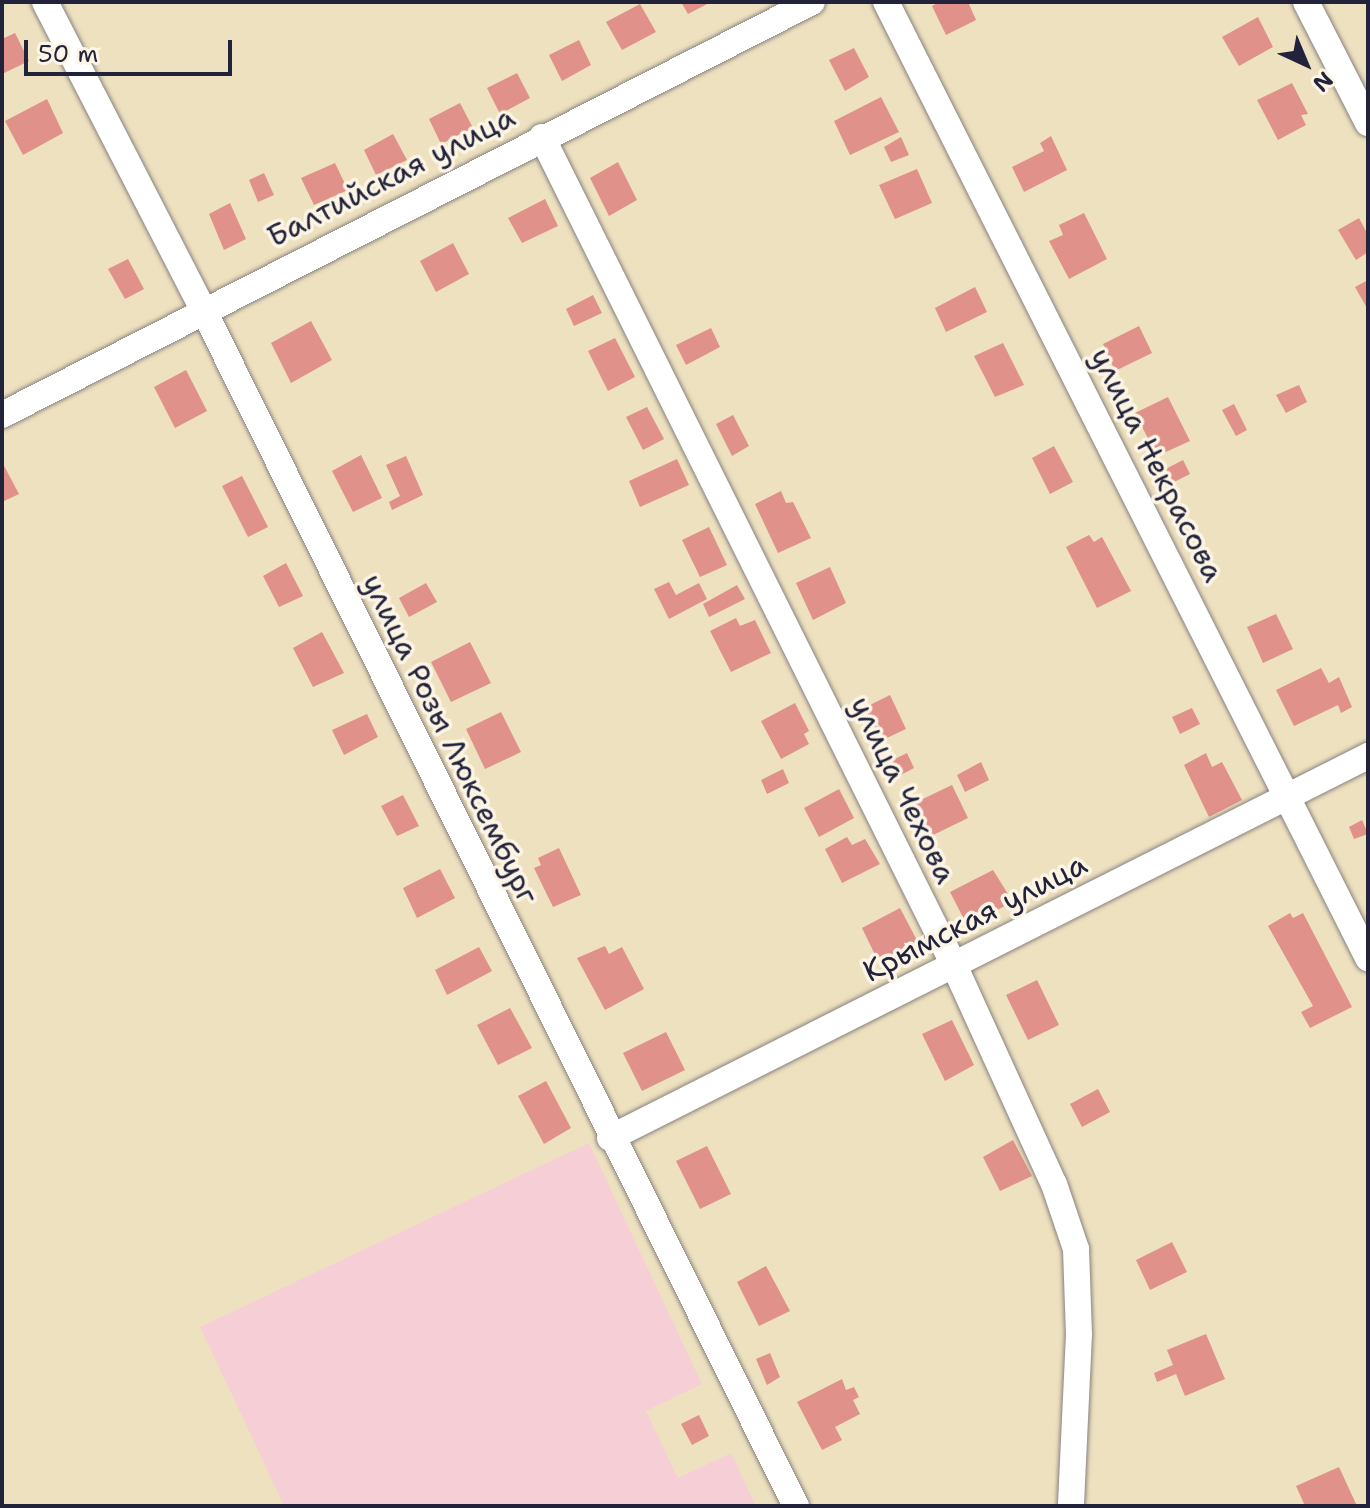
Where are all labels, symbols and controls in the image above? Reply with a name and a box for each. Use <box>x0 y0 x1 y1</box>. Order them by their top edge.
scale bar <box>28 24 236 74</box>
north arrow <box>1266 24 1346 104</box>
text: 50 m <box>38 38 98 70</box>
text: N <box>1307 65 1339 98</box>
street label: Балтийская улица <box>261 99 521 255</box>
street label: улица Некрасова <box>1082 342 1232 588</box>
street label: улица Розы Люксембург <box>354 568 546 910</box>
street label: улица Чехова <box>842 691 964 889</box>
street label: Крымская улица <box>857 846 1093 990</box>

